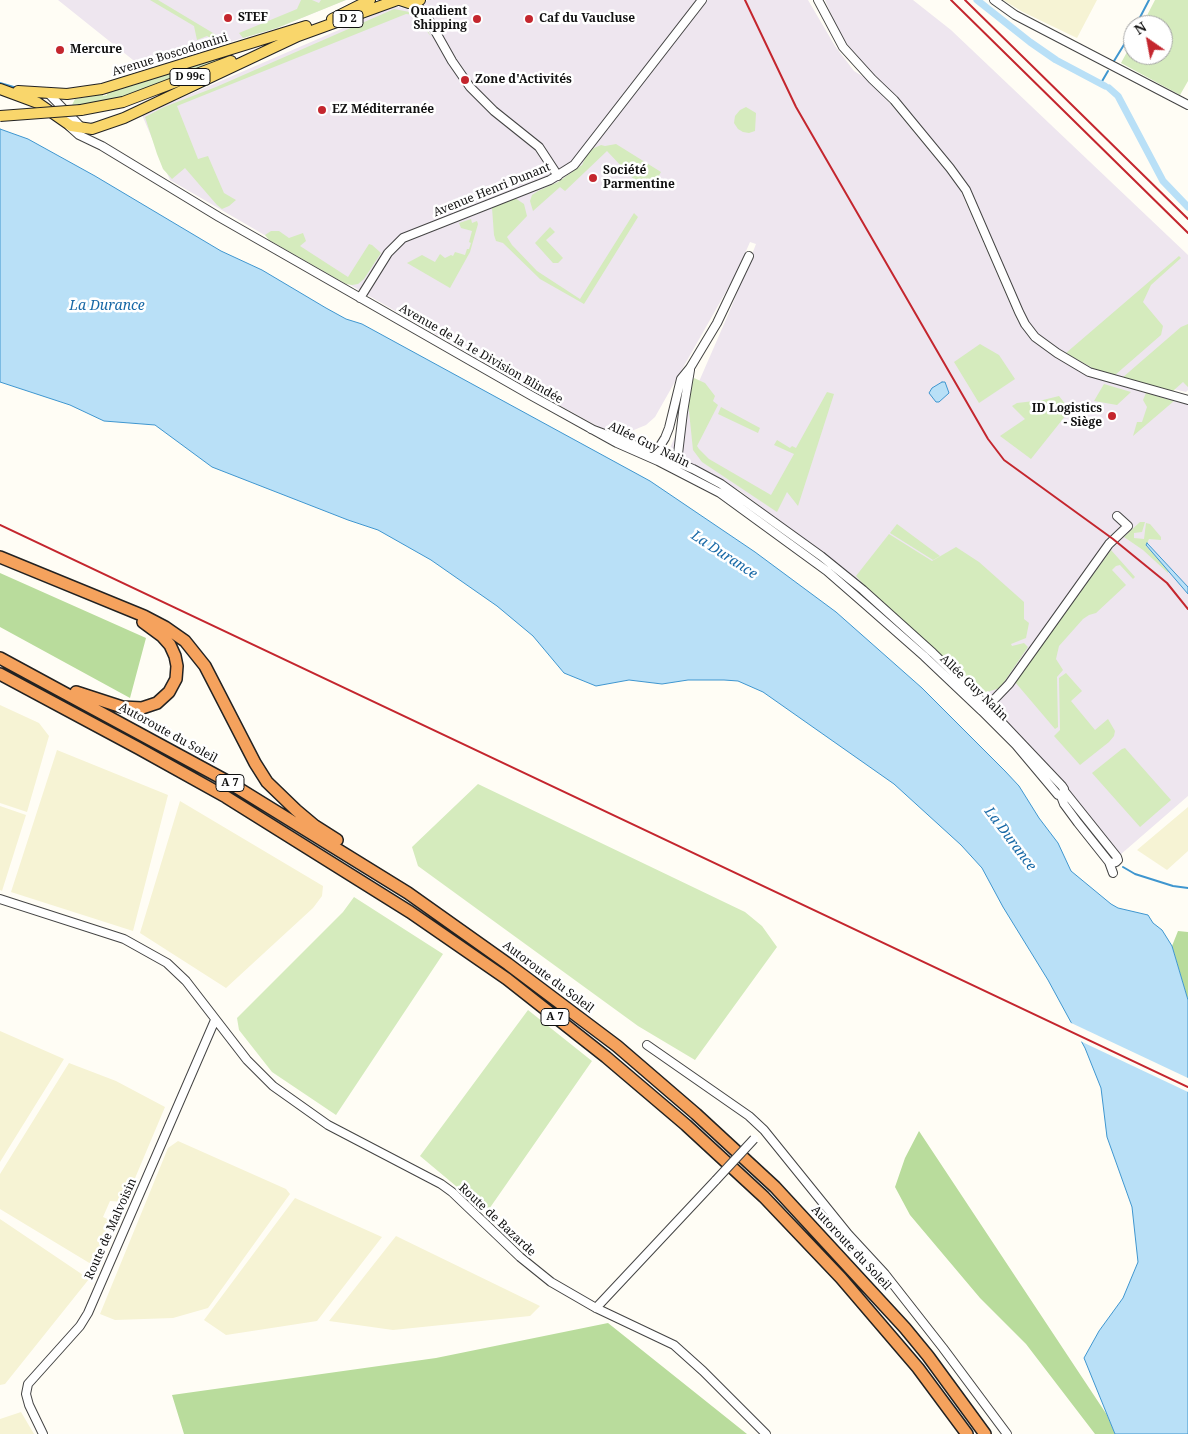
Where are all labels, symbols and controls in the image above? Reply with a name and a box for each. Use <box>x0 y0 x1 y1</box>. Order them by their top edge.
place label: Quadient Shipping <box>411 5 467 33</box>
road number: D 2 <box>333 10 363 28</box>
place label: STEF <box>238 11 268 25</box>
marker: STEF <box>222 12 234 24</box>
place label: Caf du Vaucluse <box>539 12 635 26</box>
marker: Quadient Shipping <box>471 13 483 25</box>
marker: Caf du Vaucluse <box>523 13 535 25</box>
north arrow <box>1123 15 1173 65</box>
text: N <box>1130 17 1150 39</box>
street label: Avenue Boscodomini <box>110 31 230 79</box>
place label: Mercure <box>70 43 122 57</box>
marker: Mercure <box>54 44 66 56</box>
road number: D 99c <box>170 68 210 86</box>
place label: Zone d'Activités <box>475 73 572 87</box>
marker: Zone d'Activités <box>459 74 471 86</box>
place label: EZ Méditerranée <box>332 103 434 117</box>
marker: EZ Méditerranée <box>316 104 328 116</box>
street label: Avenue Henri Dunant <box>431 160 553 220</box>
place label: Société Parmentine <box>603 164 675 192</box>
marker: Société Parmentine <box>587 172 599 184</box>
water label: La Durance <box>69 298 145 314</box>
street label: Avenue de la 1e Division Blindée <box>397 301 565 407</box>
place label: ID Logistics - Siège <box>1032 402 1102 430</box>
marker: ID Logistics - Siège <box>1106 410 1118 422</box>
street label: Allée Guy Nalin <box>606 419 692 471</box>
water label: La Durance <box>688 527 760 583</box>
street label: Allée Guy Nalin <box>937 652 1011 724</box>
street label: Autoroute du Soleil <box>116 700 220 766</box>
road number: A 7 <box>216 774 244 791</box>
water label: La Durance <box>981 804 1039 874</box>
street label: Autoroute du Soleil <box>500 938 596 1016</box>
road number: A 7 <box>541 1009 569 1026</box>
street label: Route de Malvoisin <box>82 1176 140 1282</box>
street label: Route de Bazarde <box>456 1181 538 1259</box>
street label: Autoroute du Soleil <box>808 1203 894 1293</box>

